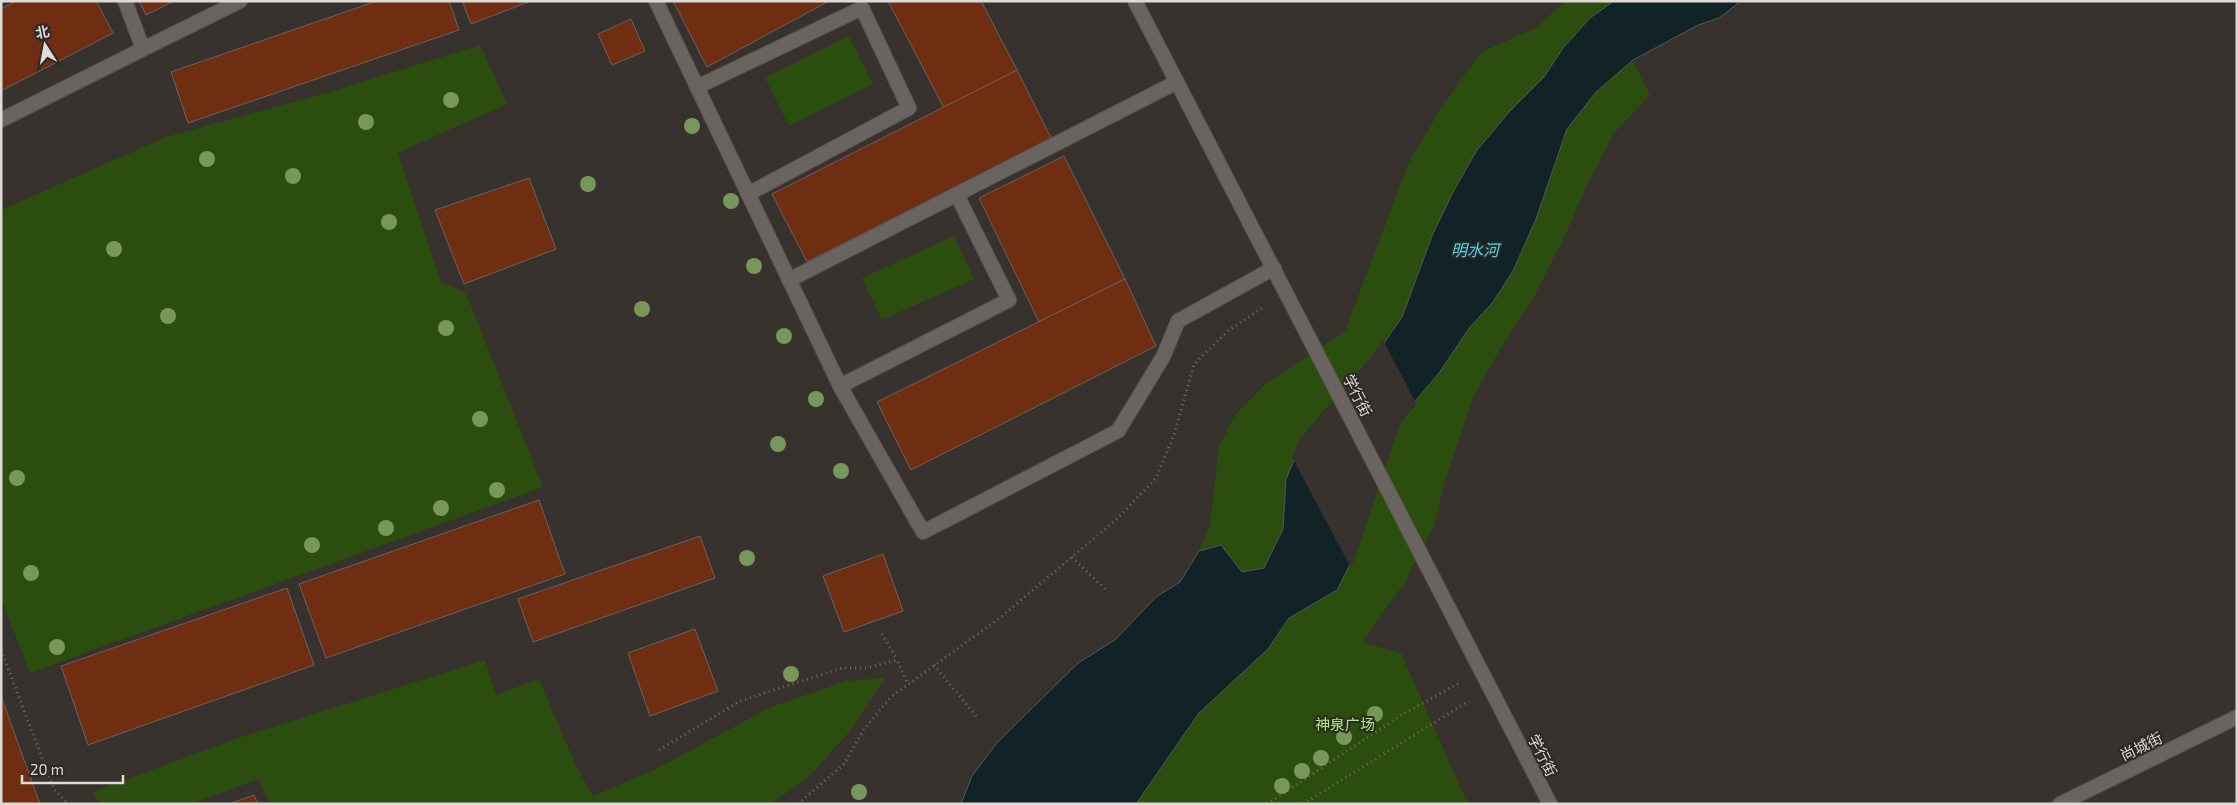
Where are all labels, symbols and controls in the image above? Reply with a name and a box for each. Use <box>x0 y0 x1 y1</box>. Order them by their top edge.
north arrow <box>20 20 70 70</box>
text: 北 <box>34 22 51 41</box>
water label: 明水河 <box>1451 240 1502 259</box>
street label: 学行街 <box>1340 371 1376 419</box>
park label: 神泉广场 <box>1315 715 1375 733</box>
street label: 尚城街 <box>2117 728 2165 764</box>
street label: 学行街 <box>1525 731 1561 779</box>
scale bar <box>22 752 124 784</box>
text: 20 m <box>30 760 64 778</box>

